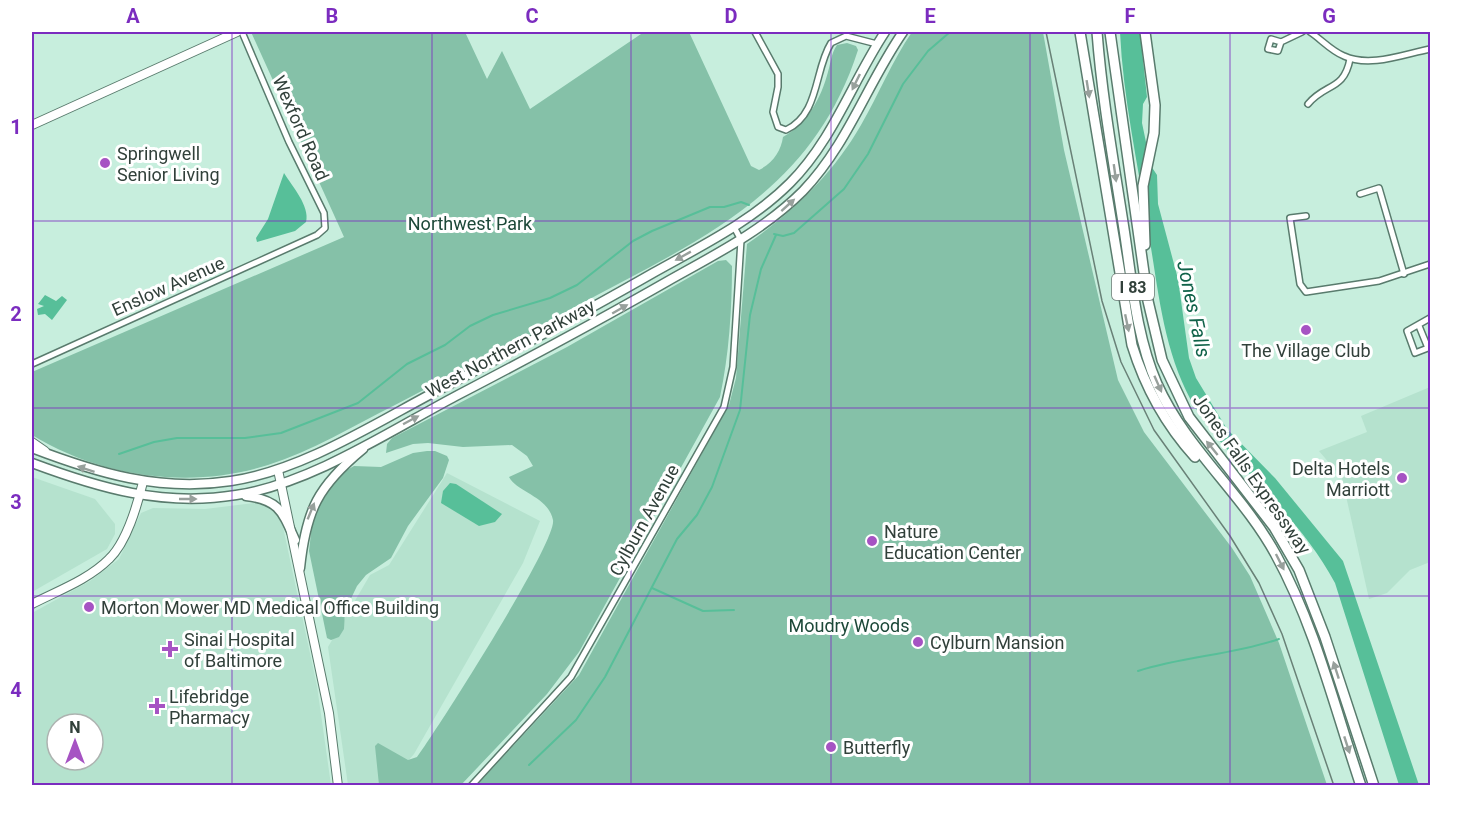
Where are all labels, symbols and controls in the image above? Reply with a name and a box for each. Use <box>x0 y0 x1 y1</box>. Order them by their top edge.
text: A <box>126 4 140 28</box>
text: B <box>326 4 338 28</box>
text: C <box>525 4 539 28</box>
text: D <box>725 4 738 28</box>
text: E <box>924 4 936 28</box>
text: F <box>1125 4 1136 28</box>
text: G <box>1322 4 1336 28</box>
street label: Wexford Road <box>269 72 333 184</box>
one-way arrow <box>851 74 861 91</box>
one-way arrow <box>1084 80 1093 99</box>
text: 1 <box>10 115 22 139</box>
place label: Springwell Senior Living <box>117 143 220 185</box>
marker: Springwell Senior Living <box>98 156 112 170</box>
one-way arrow <box>1111 163 1120 182</box>
one-way arrow <box>781 198 795 212</box>
park label: Northwest Park <box>408 213 533 234</box>
one-way arrow <box>674 251 691 261</box>
street label: Enslow Avenue <box>108 252 228 320</box>
water label: Jones Falls <box>1172 259 1216 359</box>
road number: I 83 <box>1112 274 1154 300</box>
street label: West Northern Parkway <box>422 294 599 401</box>
text: 2 <box>10 302 22 326</box>
one-way arrow <box>612 303 628 314</box>
one-way arrow <box>1123 314 1132 333</box>
marker: The Village Club <box>1299 323 1313 337</box>
place label: The Village Club <box>1241 340 1371 361</box>
one-way arrow <box>1153 375 1163 393</box>
street label: Jones Falls Expressway <box>1189 390 1315 558</box>
one-way arrow <box>402 415 419 425</box>
one-way arrow <box>1206 441 1218 456</box>
place label: Delta Hotels Marriott <box>1292 458 1390 500</box>
street label: Cylburn Avenue <box>605 461 683 579</box>
one-way arrow <box>77 463 95 473</box>
marker: Delta Hotels Marriott <box>1395 471 1409 485</box>
text: 3 <box>10 490 22 514</box>
one-way arrow <box>178 494 197 504</box>
one-way arrow <box>307 502 316 520</box>
place label: Nature Education Center <box>884 521 1021 563</box>
marker: Nature Education Center <box>865 534 879 548</box>
one-way arrow <box>1275 554 1285 571</box>
place label: Morton Mower MD Medical Office Building <box>101 597 439 618</box>
marker: Morton Mower MD Medical Office Building <box>82 600 96 614</box>
park label: Moudry Woods <box>789 615 909 636</box>
place label: Sinai Hospital of Baltimore <box>184 629 295 671</box>
place label: Cylburn Mansion <box>930 632 1064 653</box>
marker: Cylburn Mansion <box>911 635 925 649</box>
marker: Sinai Hospital of Baltimore <box>161 640 179 658</box>
one-way arrow <box>1331 661 1340 679</box>
text: 4 <box>10 678 22 702</box>
place label: Lifebridge Pharmacy <box>169 686 250 728</box>
marker: Lifebridge Pharmacy <box>150 699 164 713</box>
north arrow <box>45 712 105 772</box>
text: N <box>69 718 81 737</box>
one-way arrow <box>1343 736 1353 754</box>
place label: Butterfly <box>843 737 911 758</box>
marker: Butterfly <box>824 740 838 754</box>

